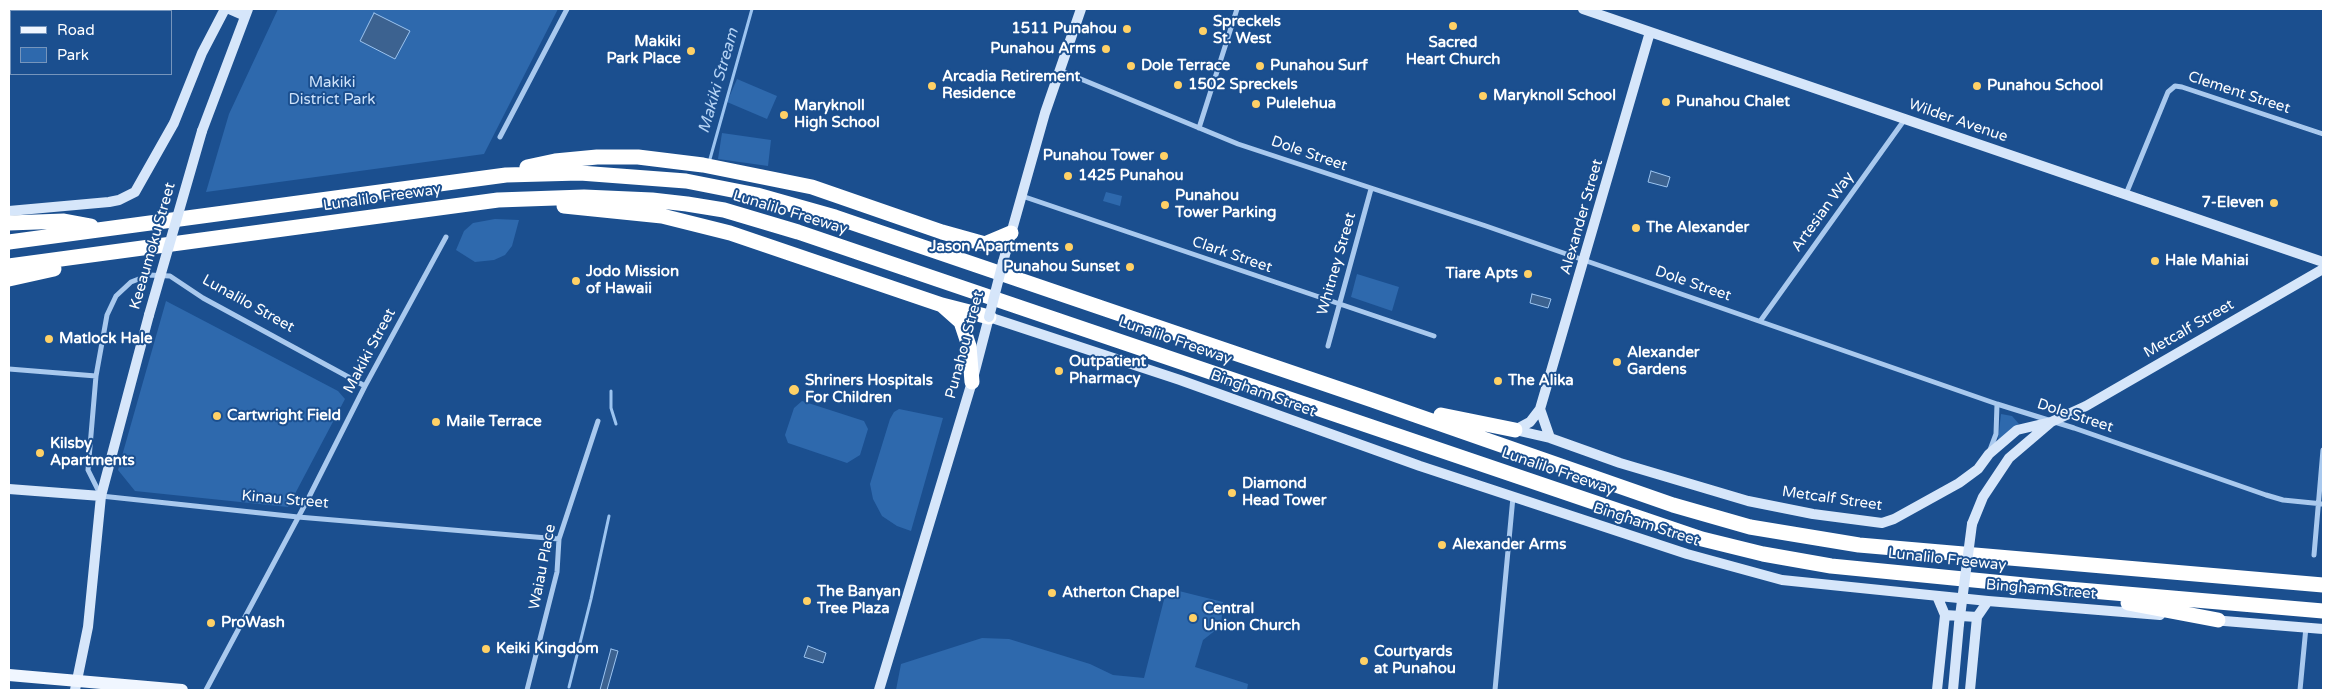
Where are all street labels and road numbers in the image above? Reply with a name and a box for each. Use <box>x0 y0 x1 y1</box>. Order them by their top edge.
street label: Clement Street <box>2186 68 2292 118</box>
street label: Wilder Avenue <box>1906 96 2010 146</box>
street label: Dole Street <box>1269 133 1349 175</box>
street label: Alexander Street <box>1557 157 1607 277</box>
street label: Artesian Way <box>1788 169 1858 255</box>
street label: Keeaumoku Street <box>126 180 180 312</box>
street label: Lunalilo Freeway <box>322 181 442 215</box>
street label: Lunalilo Freeway <box>731 187 849 239</box>
street label: Whitney Street <box>1314 211 1360 317</box>
street label: Clark Street <box>1190 233 1274 277</box>
street label: Dole Street <box>1653 263 1733 305</box>
street label: Lunalilo Street <box>199 271 297 337</box>
street label: Punahou Street <box>942 289 988 401</box>
street label: Metcalf Street <box>2141 296 2237 362</box>
street label: Makiki Street <box>340 305 400 397</box>
street label: Lunalilo Freeway <box>1116 313 1234 369</box>
street label: Bingham Street <box>1208 367 1318 421</box>
street label: Dole Street <box>2035 395 2115 437</box>
street label: Lunalilo Freeway <box>1499 444 1617 500</box>
street label: Metcalf Street <box>1781 483 1883 515</box>
street label: Kinau Street <box>241 487 329 513</box>
street label: Bingham Street <box>1591 499 1701 551</box>
street label: Waiau Place <box>526 523 560 611</box>
street label: Lunalilo Freeway <box>1887 545 2007 575</box>
street label: Bingham Street <box>1985 576 2097 604</box>

